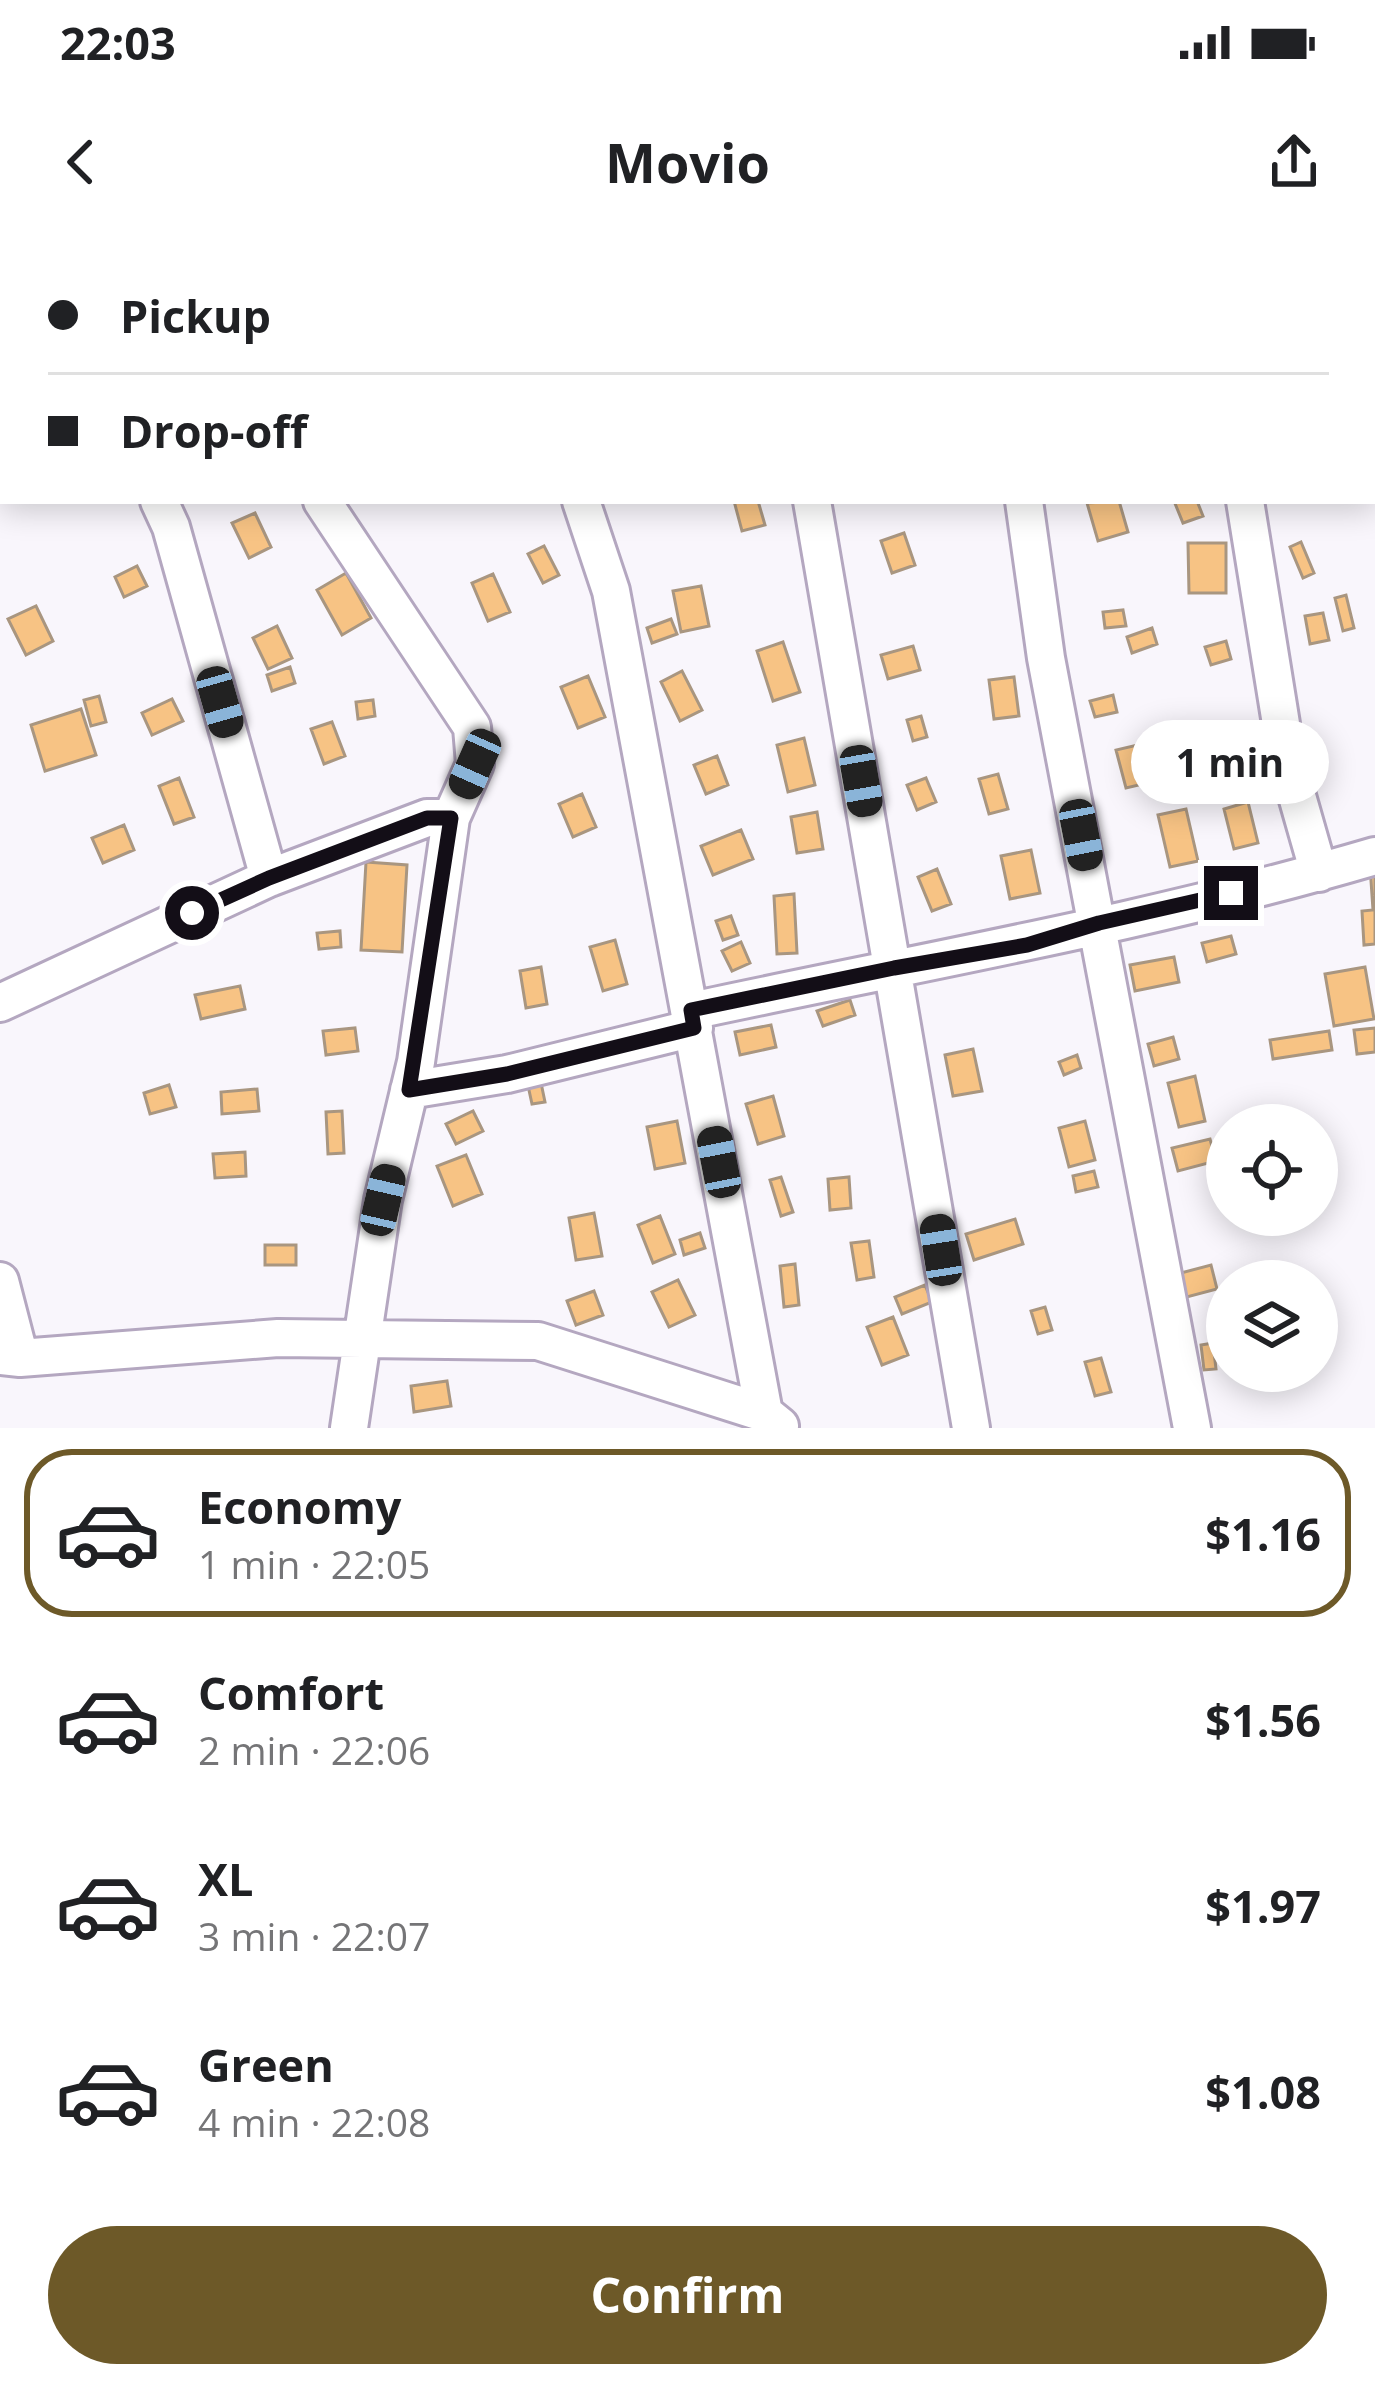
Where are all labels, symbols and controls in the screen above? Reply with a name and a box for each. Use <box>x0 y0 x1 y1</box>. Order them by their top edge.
text: 22:03 <box>60 12 176 73</box>
text: Movio <box>605 125 770 199</box>
icon: back <box>48 129 114 195</box>
icon: share <box>1261 129 1327 195</box>
text: Pickup <box>120 285 271 346</box>
text: Drop-off <box>120 400 307 461</box>
car <box>193 662 247 742</box>
callout: 1 min <box>1132 719 1330 803</box>
car <box>444 724 506 804</box>
text: 1 min <box>1176 735 1284 788</box>
car <box>837 742 885 820</box>
car <box>1056 796 1106 874</box>
route end <box>1204 866 1258 920</box>
route start <box>165 886 219 940</box>
map controls <box>1206 1104 1338 1392</box>
button: locate <box>1206 1104 1338 1236</box>
car <box>694 1123 744 1201</box>
car <box>357 1161 409 1239</box>
car <box>918 1212 964 1288</box>
button: layers <box>1206 1260 1338 1392</box>
text: Economy <box>198 1476 401 1537</box>
icon: car <box>54 1479 162 1587</box>
text: $1.16 <box>1205 1503 1321 1564</box>
text: 1 min · 22:05 <box>198 1537 430 1590</box>
text: Comfort <box>198 1662 384 1723</box>
icon: car <box>54 1665 162 1773</box>
text: $1.56 <box>1205 1689 1321 1750</box>
text: 2 min · 22:06 <box>198 1723 430 1776</box>
text: XL <box>198 1848 253 1909</box>
icon: car <box>54 1851 162 1959</box>
text: $1.97 <box>1205 1875 1321 1936</box>
text: 3 min · 22:07 <box>198 1909 430 1962</box>
text: Green <box>198 2034 334 2095</box>
icon: car <box>54 2037 162 2145</box>
text: $1.08 <box>1205 2061 1321 2122</box>
text: 4 min · 22:08 <box>198 2095 430 2148</box>
button: Confirm <box>48 2226 1327 2364</box>

